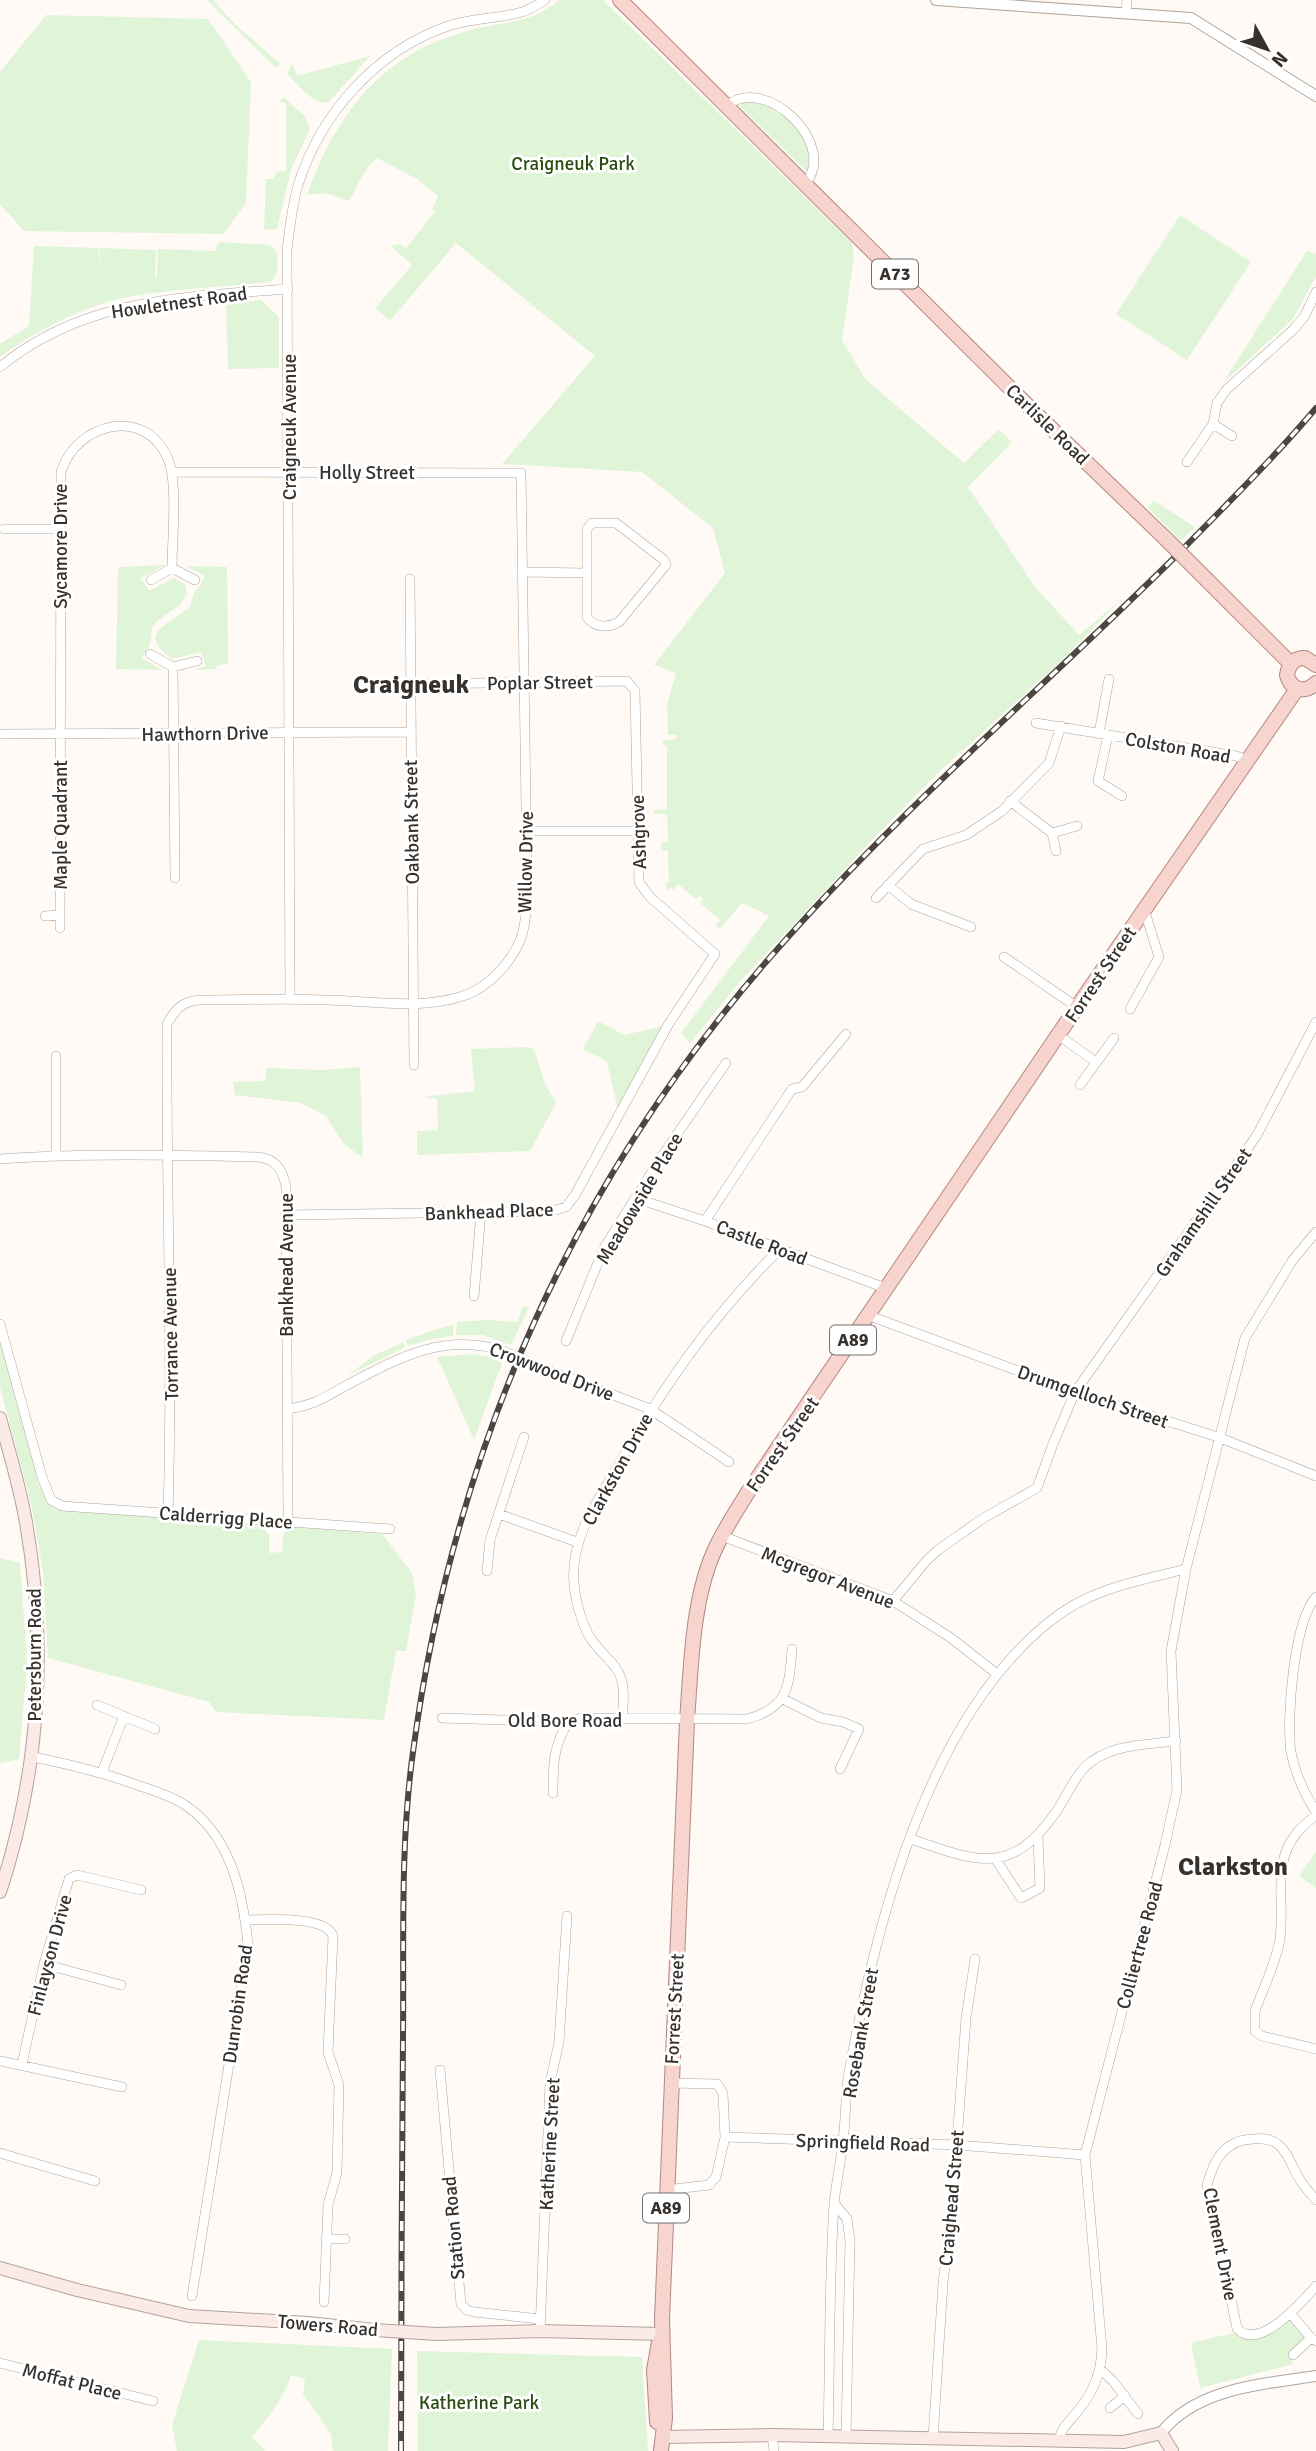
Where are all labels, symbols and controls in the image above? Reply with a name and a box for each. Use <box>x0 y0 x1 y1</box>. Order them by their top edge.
north arrow <box>1232 14 1302 84</box>
text: N <box>1266 47 1293 72</box>
park label: Craigneuk Park <box>511 152 635 176</box>
road number: A73 <box>872 260 918 288</box>
street label: Howletnest Road <box>109 282 249 324</box>
street label: Craigneuk Avenue <box>278 354 302 500</box>
street label: Carlisle Road <box>1001 379 1094 470</box>
street label: Holly Street <box>319 461 415 485</box>
street label: Sycamore Drive <box>49 483 73 609</box>
district label: Craigneuk <box>353 669 469 701</box>
street label: Poplar Street <box>487 670 594 696</box>
street label: Hawthorn Drive <box>141 721 269 747</box>
street label: Colston Road <box>1123 727 1232 769</box>
street label: Oakbank Street <box>399 759 425 885</box>
street label: Maple Quadrant <box>49 760 73 890</box>
street label: Ashgrove <box>626 794 652 870</box>
street label: Willow Drive <box>513 811 539 913</box>
street label: Forrest Street <box>1060 922 1142 1027</box>
street label: Meadowside Place <box>591 1128 689 1269</box>
street label: Grahamshill Street <box>1150 1143 1258 1282</box>
street label: Bankhead Avenue <box>275 1193 299 1337</box>
street label: Bankhead Place <box>424 1198 554 1226</box>
street label: Castle Road <box>713 1215 811 1271</box>
street label: Torrance Avenue <box>158 1267 184 1401</box>
road number: A89 <box>830 1325 876 1354</box>
street label: Crowwood Drive <box>486 1337 617 1407</box>
street label: Drumgelloch Street <box>1014 1360 1172 1434</box>
street label: Forrest Street <box>741 1392 825 1497</box>
street label: Clarkston Drive <box>577 1409 659 1530</box>
street label: Calderrigg Place <box>158 1501 294 1535</box>
street label: Mcgregor Avenue <box>758 1541 898 1614</box>
street label: Petersburn Road <box>23 1588 47 1722</box>
street label: Old Bore Road <box>508 1709 622 1733</box>
district label: Clarkston <box>1178 1851 1288 1883</box>
street label: Colliertree Road <box>1111 1879 1169 2012</box>
street label: Finlayson Drive <box>22 1892 78 2019</box>
street label: Dunrobin Road <box>218 1943 258 2065</box>
street label: Forrest Street <box>660 1953 690 2065</box>
street label: Rosebank Street <box>838 1966 884 2100</box>
street label: Katherine Street <box>535 2077 565 2211</box>
street label: Springfield Road <box>795 2129 931 2157</box>
street label: Craighead Street <box>934 2129 970 2267</box>
street label: Station Road <box>438 2175 470 2281</box>
street label: Clement Drive <box>1197 2186 1243 2303</box>
road number: A89 <box>643 2194 689 2222</box>
street label: Towers Road <box>277 2310 379 2342</box>
street label: Moffat Place <box>19 2358 124 2406</box>
park label: Katherine Park <box>419 2391 540 2415</box>

